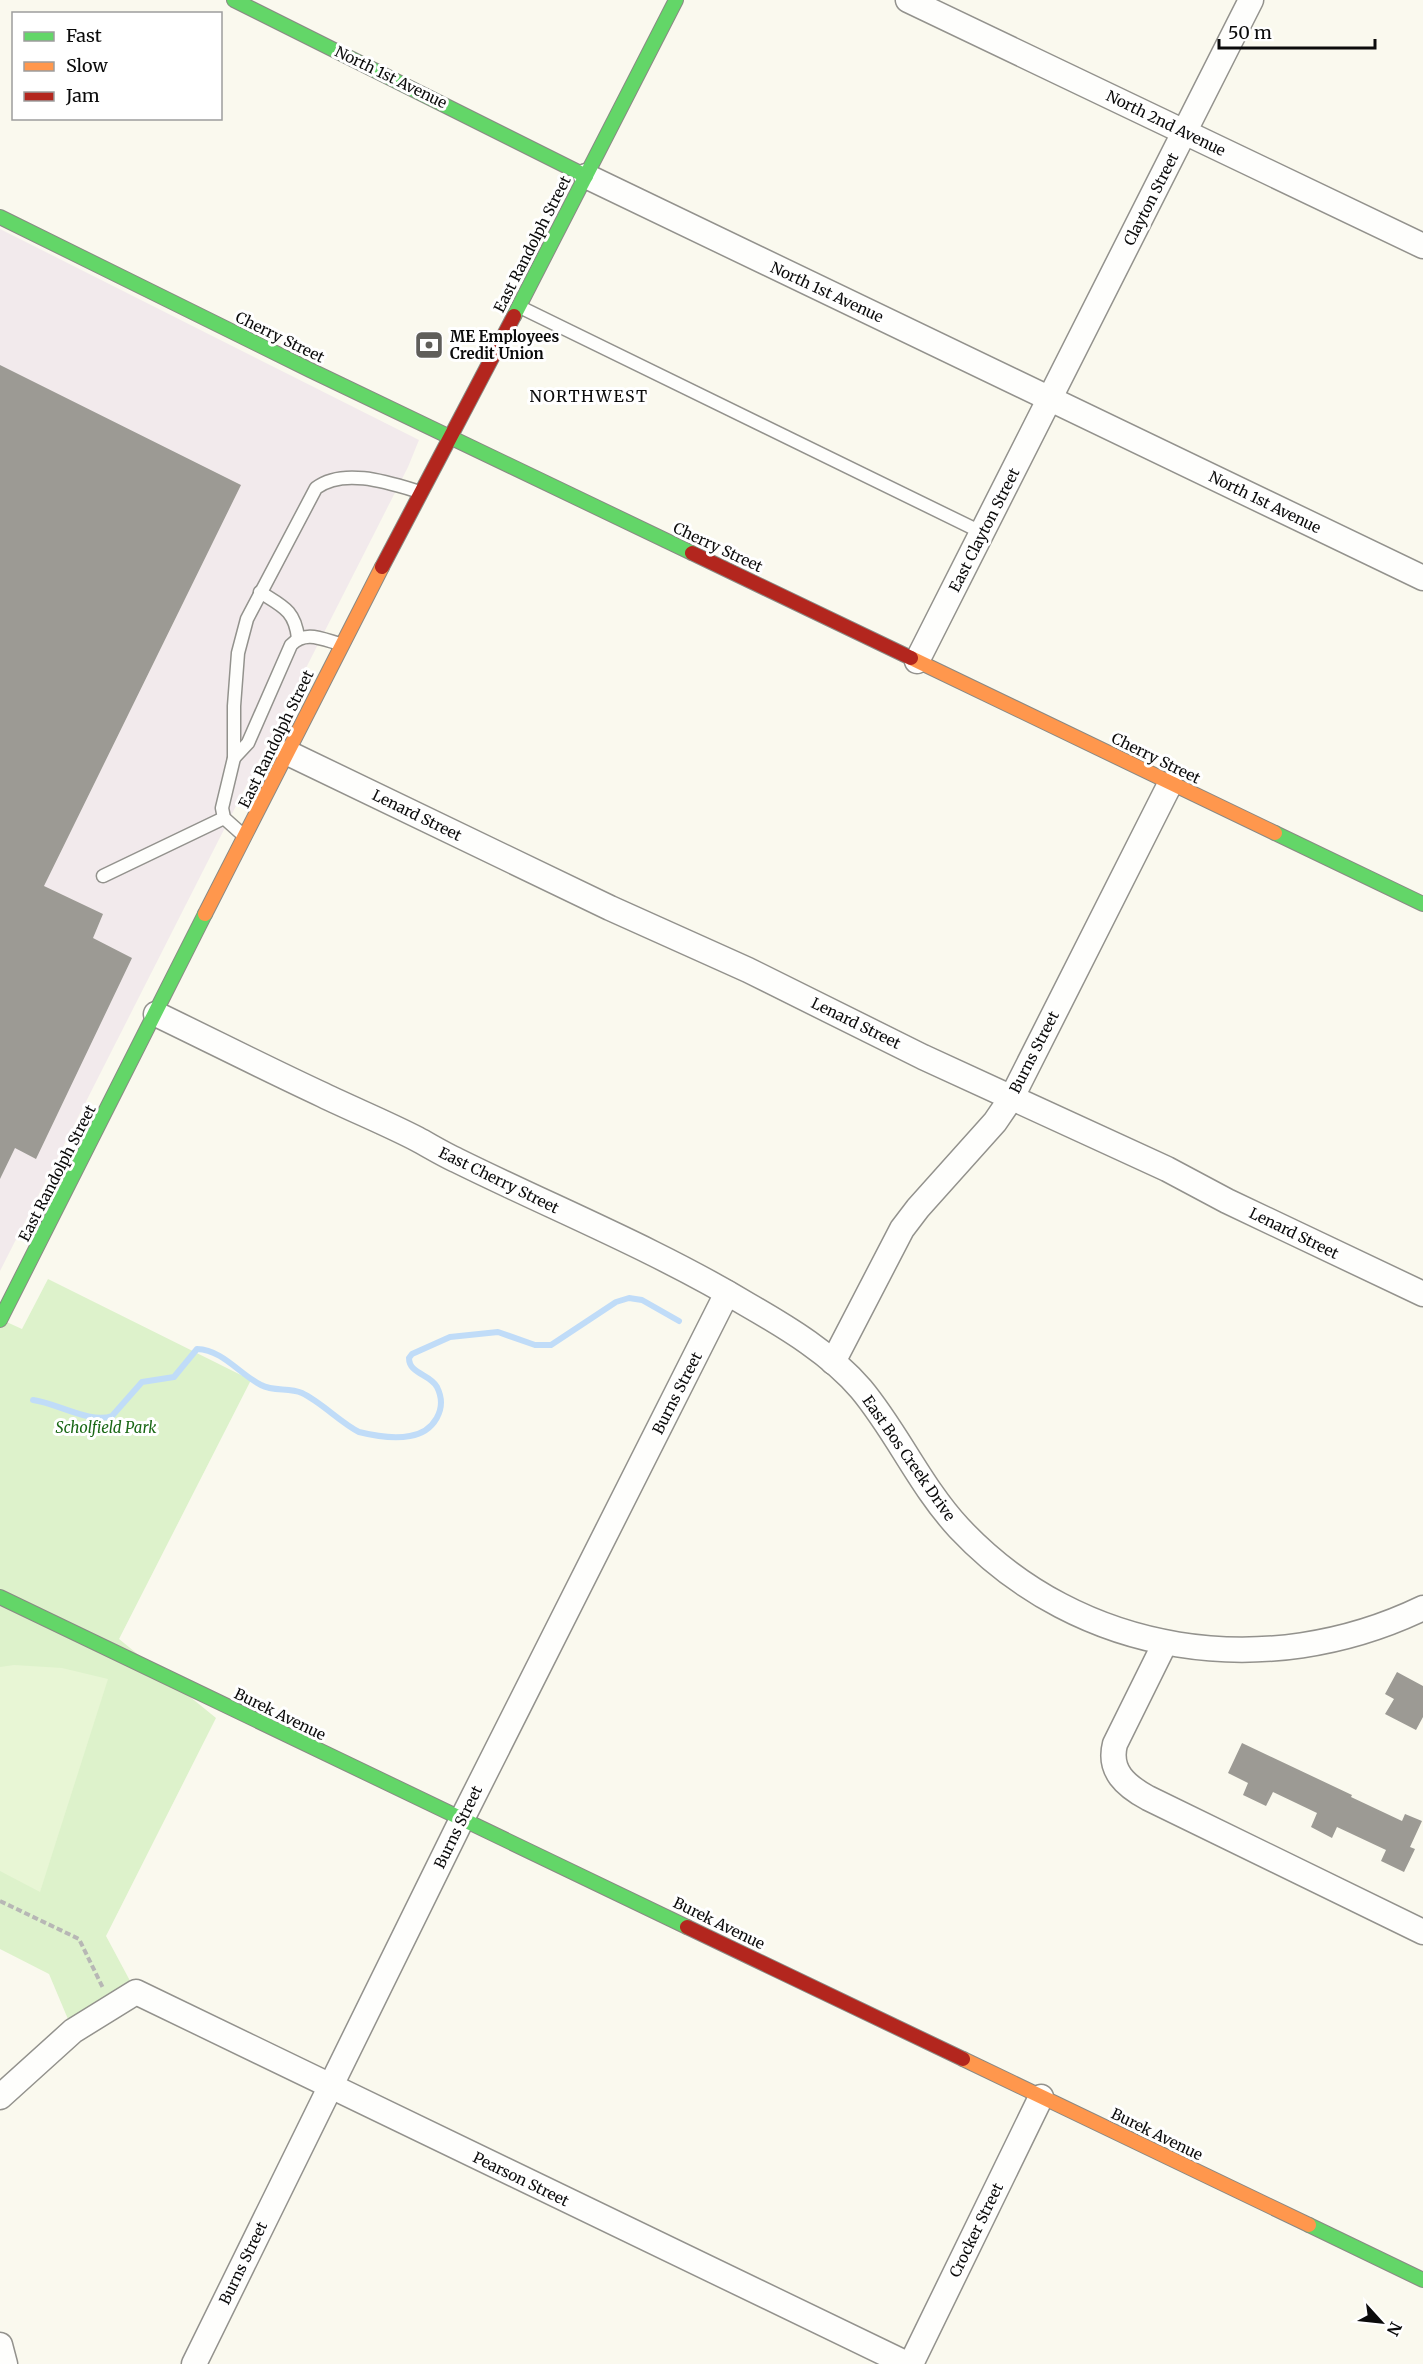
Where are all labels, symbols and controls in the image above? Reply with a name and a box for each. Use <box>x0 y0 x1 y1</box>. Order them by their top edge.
legend <box>12 12 222 120</box>
scale bar <box>1219 12 1375 50</box>
text: 50 m <box>1228 21 1272 44</box>
text: Fast <box>66 24 102 47</box>
street label: North 1st Avenue <box>332 42 450 112</box>
text: Slow <box>66 54 109 77</box>
text: Jam <box>65 84 100 107</box>
street label: North 2nd Avenue <box>1103 86 1229 160</box>
street label: Clayton Street <box>1119 149 1183 249</box>
street label: East Randolph Street <box>489 172 575 316</box>
street label: North 1st Avenue <box>768 258 887 327</box>
street label: Cherry Street <box>232 307 328 367</box>
place label: ME Employees Credit Union <box>450 327 559 363</box>
bank icon: ME Employees Credit Union <box>413 329 445 361</box>
district label: NORTHWEST <box>529 386 649 406</box>
street label: East Clayton Street <box>945 465 1024 595</box>
street label: North 1st Avenue <box>1206 467 1324 537</box>
street label: Cherry Street <box>670 518 766 576</box>
street label: East Randolph Street <box>234 667 318 811</box>
street label: Cherry Street <box>1108 728 1204 788</box>
street label: Lenard Street <box>369 785 465 845</box>
street label: Lenard Street <box>808 993 904 1053</box>
street label: Burns Street <box>1005 1008 1063 1096</box>
street label: East Randolph Street <box>14 1101 100 1245</box>
street label: East Cherry Street <box>436 1143 562 1217</box>
street label: Lenard Street <box>1246 1203 1342 1263</box>
street label: Burns Street <box>648 1349 706 1437</box>
street label: East Bos Creek Drive <box>859 1392 960 1525</box>
park label: Scholfield Park <box>56 1418 157 1437</box>
street label: Burek Avenue <box>231 1684 329 1744</box>
street label: Burns Street <box>430 1782 486 1872</box>
street label: Burek Avenue <box>670 1893 768 1953</box>
street label: Burek Avenue <box>1108 2104 1206 2164</box>
street label: Pearson Street <box>470 2148 572 2210</box>
street label: Crocker Street <box>945 2180 1007 2280</box>
street label: Burns Street <box>215 2218 271 2308</box>
north arrow <box>1351 2292 1411 2352</box>
text: N <box>1382 2319 1406 2339</box>

